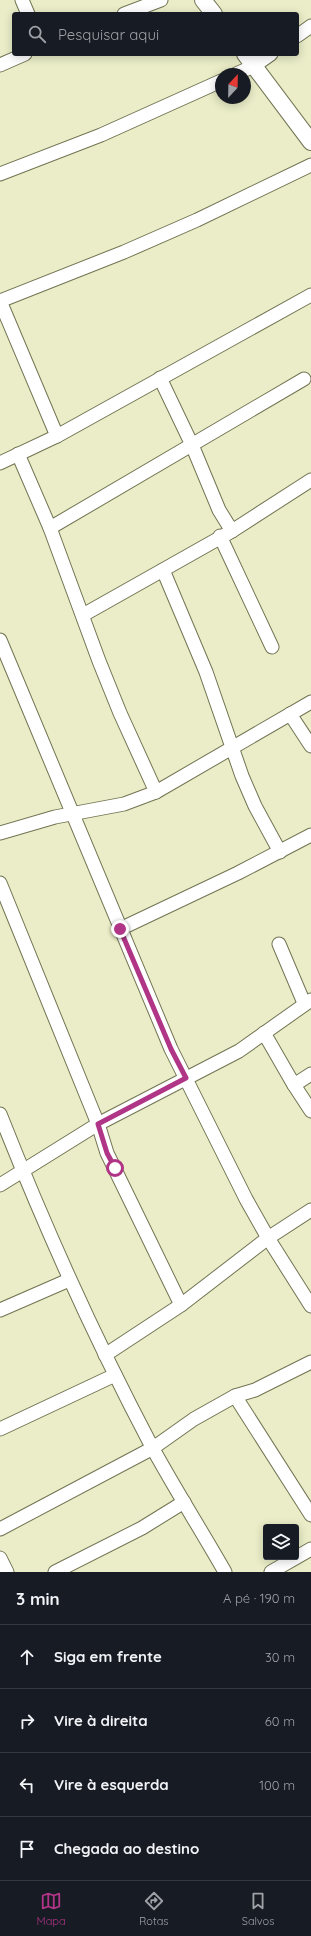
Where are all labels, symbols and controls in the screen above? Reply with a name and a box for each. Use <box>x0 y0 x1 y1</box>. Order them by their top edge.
search box <box>12 12 299 56</box>
icon: search <box>26 23 48 45</box>
text: Pesquisar aqui <box>58 25 159 44</box>
north arrow <box>215 68 251 104</box>
route end <box>111 920 129 938</box>
route start <box>106 1159 124 1177</box>
map controls <box>263 1524 299 1560</box>
button: layers <box>263 1524 299 1560</box>
text: 3 min <box>16 1588 60 1609</box>
text: A pé · 190 m <box>223 1590 295 1606</box>
icon: ahead <box>16 1646 38 1668</box>
text: Siga em frente <box>54 1647 162 1666</box>
text: 30 m <box>265 1649 295 1665</box>
icon: right <box>16 1710 38 1732</box>
text: Vire à direita <box>54 1711 148 1730</box>
text: 60 m <box>265 1713 295 1729</box>
icon: left <box>16 1774 38 1796</box>
text: Vire à esquerda <box>54 1775 169 1794</box>
text: 100 m <box>259 1777 295 1793</box>
icon: arrive <box>16 1838 38 1860</box>
text: Chegada ao destino <box>54 1839 199 1858</box>
tab: Mapa <box>37 1890 66 1928</box>
tab: Rotas <box>139 1890 168 1928</box>
tab: Salvos <box>242 1890 274 1928</box>

